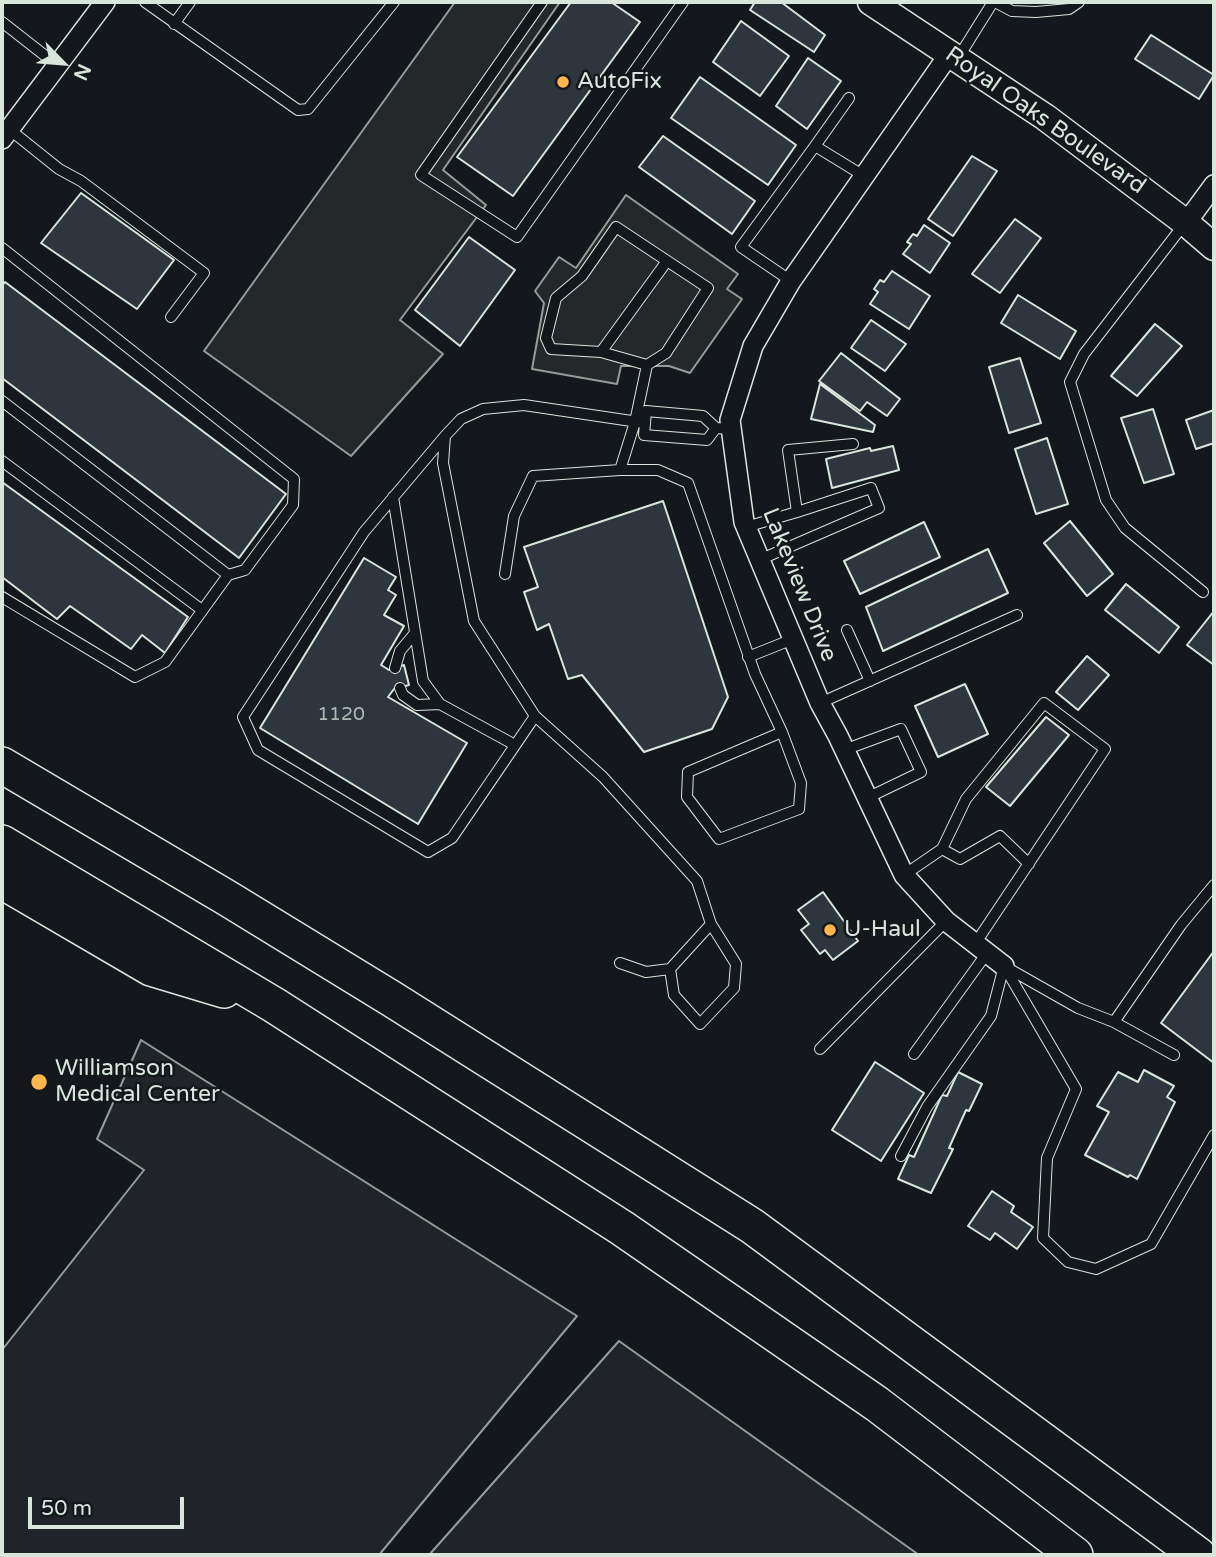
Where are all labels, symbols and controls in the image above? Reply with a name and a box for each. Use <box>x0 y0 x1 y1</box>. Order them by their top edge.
north arrow <box>28 28 98 98</box>
street label: Royal Oaks Boulevard <box>940 41 1150 201</box>
text: N <box>69 60 95 83</box>
place label: AutoFix <box>577 68 662 96</box>
marker: AutoFix <box>555 74 571 90</box>
street label: Lakeview Drive <box>756 504 842 666</box>
house number: 1120 <box>317 704 365 726</box>
place label: U-Haul <box>844 916 921 944</box>
marker: U-Haul <box>822 922 838 938</box>
place label: Williamson Medical Center <box>55 1055 220 1109</box>
marker: Williamson Medical Center <box>29 1072 49 1092</box>
scale bar <box>32 1484 187 1528</box>
text: 50 m <box>41 1496 92 1521</box>

